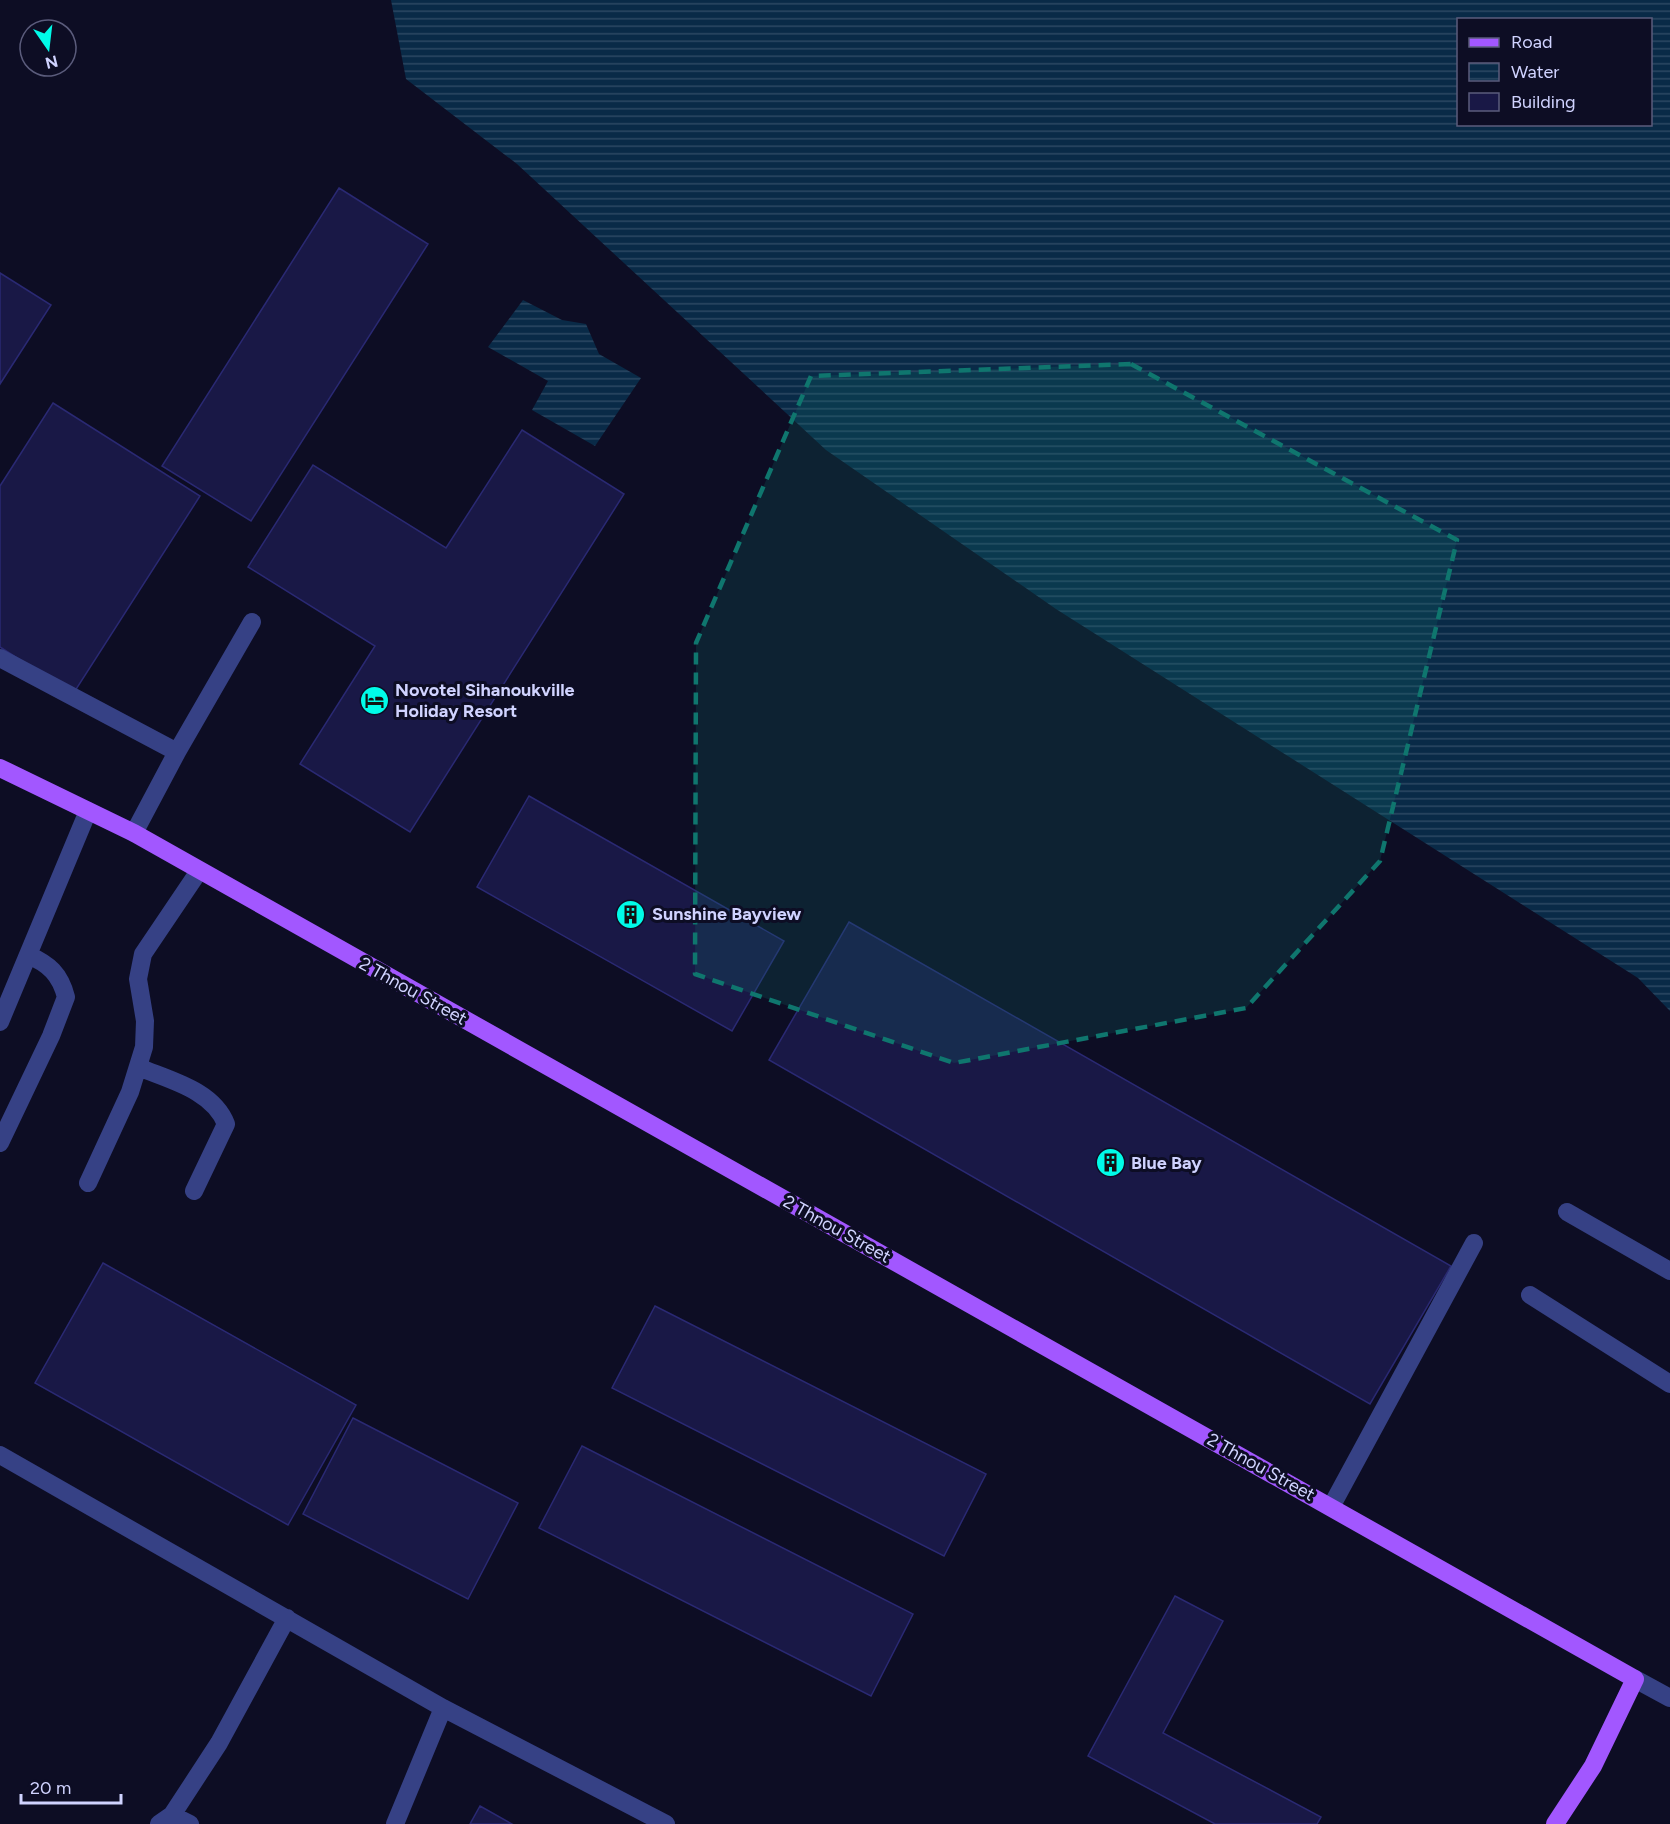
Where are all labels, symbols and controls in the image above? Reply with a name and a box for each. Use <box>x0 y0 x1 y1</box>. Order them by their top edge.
north arrow <box>18 18 78 78</box>
legend <box>1457 18 1652 126</box>
text: Road <box>1511 31 1552 53</box>
text: N <box>43 51 60 73</box>
text: Water <box>1511 61 1559 83</box>
text: Building <box>1511 91 1576 113</box>
place label: Novotel Sihanoukville Holiday Resort <box>395 679 575 722</box>
hotel icon: Novotel Sihanoukville Holiday Resort <box>358 684 390 716</box>
building icon: Sunshine Bayview <box>615 898 647 930</box>
place label: Sunshine Bayview <box>652 903 801 925</box>
street label: 2 Thnou Street <box>355 952 471 1030</box>
building icon: Blue Bay <box>1094 1147 1126 1179</box>
place label: Blue Bay <box>1131 1152 1202 1174</box>
street label: 2 Thnou Street <box>779 1190 895 1268</box>
street label: 2 Thnou Street <box>1203 1428 1319 1506</box>
scale bar <box>21 1767 122 1805</box>
text: 20 m <box>30 1777 71 1799</box>

